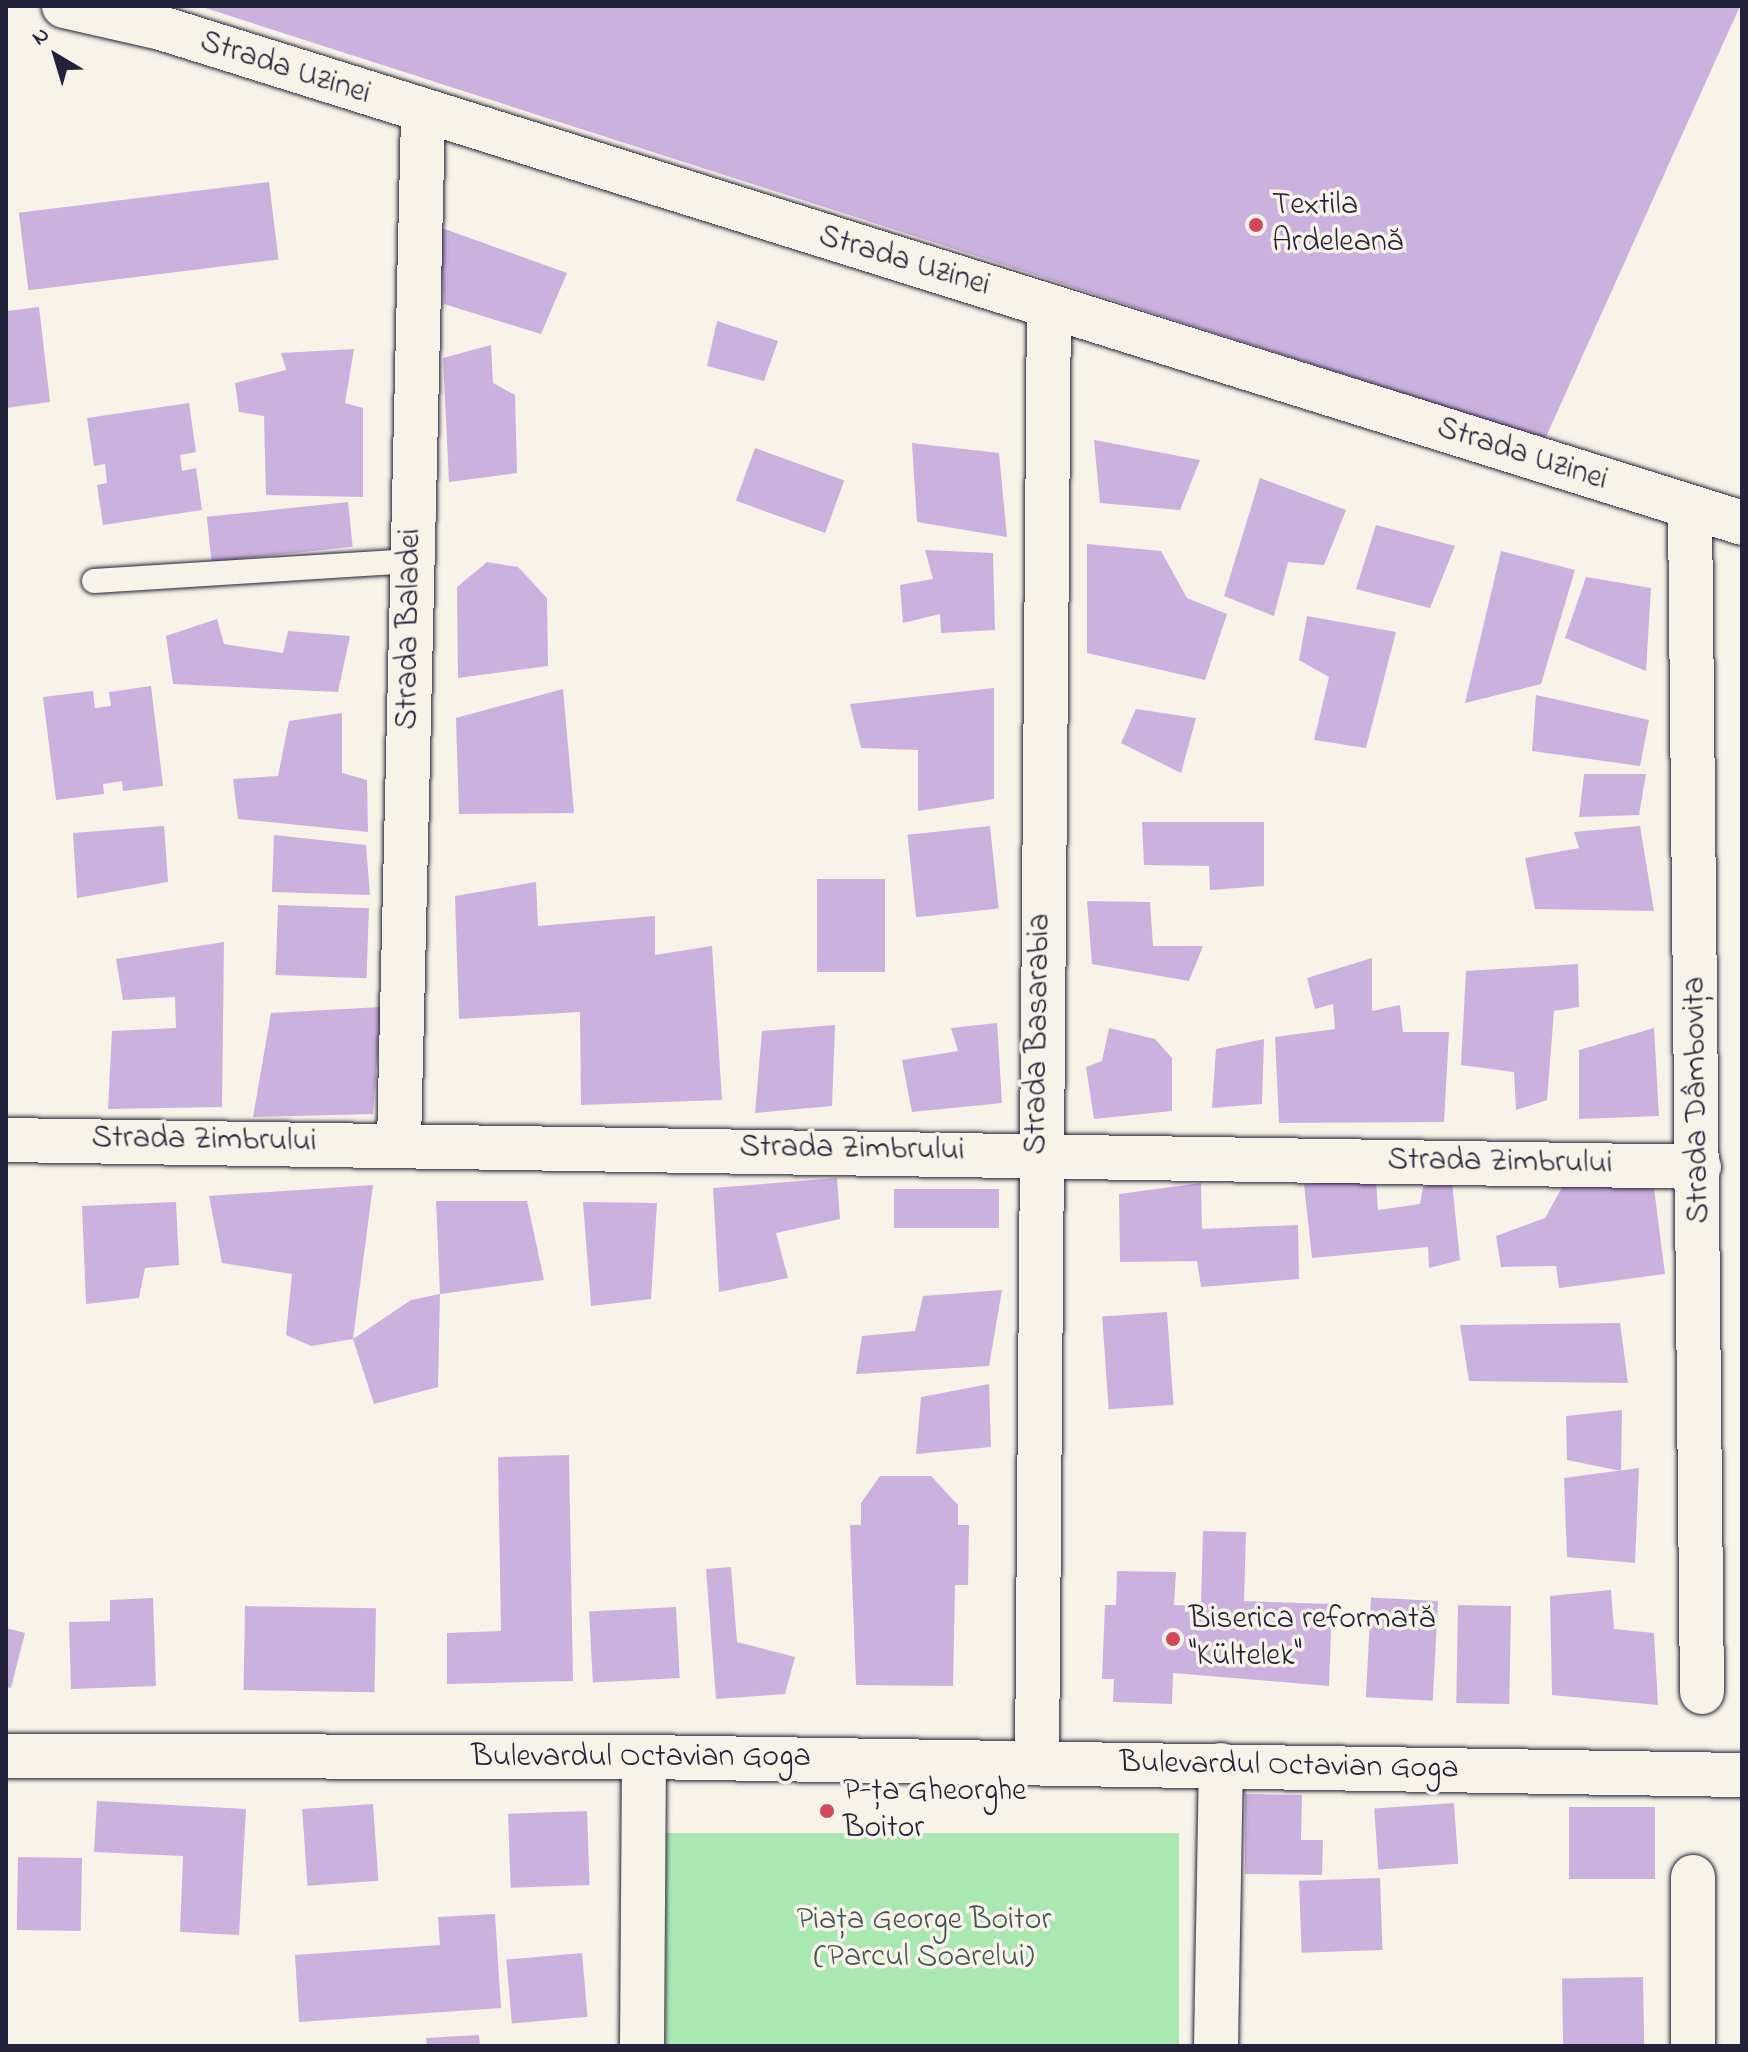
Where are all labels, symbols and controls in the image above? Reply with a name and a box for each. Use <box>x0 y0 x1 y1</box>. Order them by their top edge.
north arrow <box>16 16 96 96</box>
text: N <box>26 20 57 54</box>
street label: Strada Uzinei <box>195 23 375 115</box>
place label: Textila Ardeleană <box>1272 188 1403 263</box>
marker: Textila Ardeleană <box>1247 216 1265 234</box>
street label: Strada Uzinei <box>814 218 994 306</box>
street label: Strada Uzinei <box>1432 409 1612 501</box>
street label: Strada Baladei <box>389 528 431 730</box>
street label: Strada Basarabia <box>1018 913 1060 1155</box>
street label: Strada Dâmbovița <box>1677 976 1719 1224</box>
street label: Strada Zimbrului <box>91 1120 317 1162</box>
street label: Strada Zimbrului <box>739 1129 965 1171</box>
street label: Strada Zimbrului <box>1387 1142 1613 1184</box>
place label: Biserica reformată "Kültelek" <box>1189 1602 1435 1677</box>
marker: Biserica reformată "Kültelek" <box>1164 1630 1182 1648</box>
street label: Bulevardul Octavian Goga <box>471 1739 811 1777</box>
street label: Bulevardul Octavian Goga <box>1119 1745 1459 1789</box>
place label: P-ța Gheorghe Boitor <box>843 1774 1026 1849</box>
marker: P-ța Gheorghe Boitor <box>818 1802 836 1820</box>
park label: Piața George Boitor (Parcul Soarelui) <box>797 1903 1051 1978</box>

